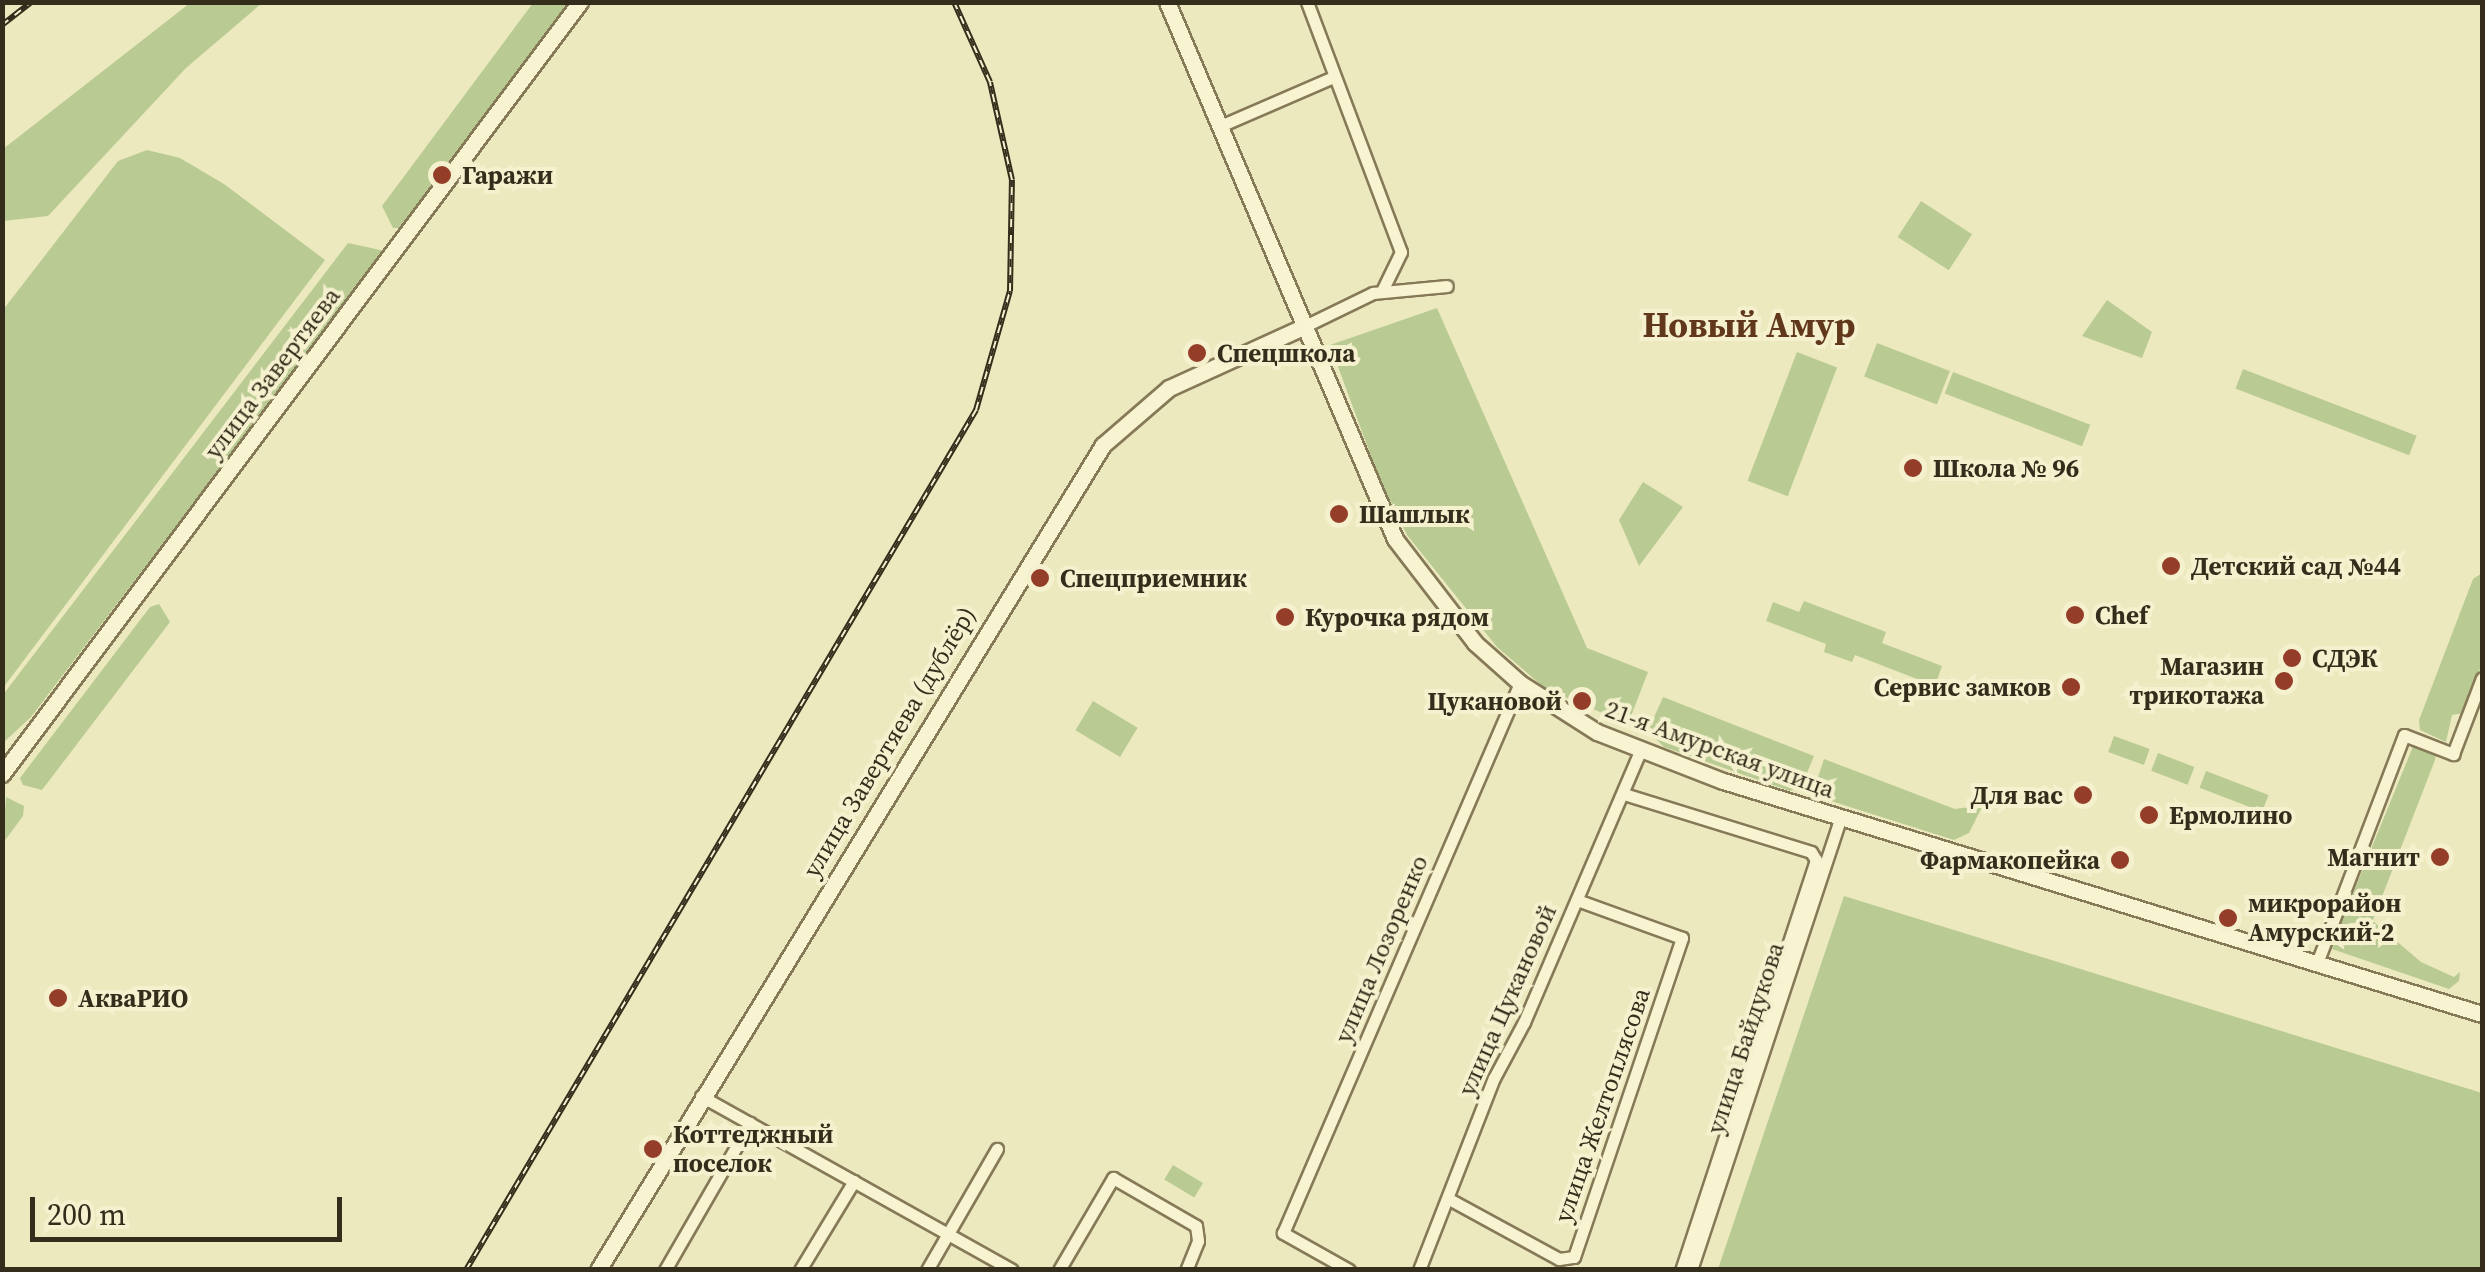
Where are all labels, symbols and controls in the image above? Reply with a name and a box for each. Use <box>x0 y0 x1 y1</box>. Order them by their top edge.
place label: Гаражи <box>462 160 553 190</box>
marker: Гаражи <box>431 164 453 186</box>
street label: улица Завертяева <box>198 281 346 465</box>
district label: Новый Амур <box>1643 304 1855 346</box>
place label: Спецшкола <box>1217 338 1356 368</box>
marker: Спецшкола <box>1186 342 1208 364</box>
place label: Школа № 96 <box>1933 453 2079 483</box>
marker: Школа № 96 <box>1902 457 1924 479</box>
place label: Шашлык <box>1359 499 1470 529</box>
marker: Шашлык <box>1328 503 1350 525</box>
place label: Детский сад №44 <box>2191 551 2401 581</box>
marker: Детский сад №44 <box>2160 555 2182 577</box>
place label: Спецприемник <box>1060 563 1247 593</box>
marker: Спецприемник <box>1029 567 1051 589</box>
place label: Chef <box>2095 600 2148 630</box>
street label: улица Завертяева (дублёр) <box>796 601 982 883</box>
place label: Курочка рядом <box>1305 602 1489 632</box>
marker: Chef <box>2064 604 2086 626</box>
marker: Курочка рядом <box>1274 606 1296 628</box>
place label: СДЭК <box>2312 643 2378 673</box>
marker: СДЭК <box>2281 647 2303 669</box>
place label: Магазин трикотажа <box>2129 652 2264 711</box>
marker: Магазин трикотажа <box>2273 670 2295 692</box>
place label: Сервис замков <box>1874 672 2051 702</box>
marker: Сервис замков <box>2060 676 2082 698</box>
place label: Цукановой <box>1427 686 1562 716</box>
marker: Цукановой <box>1571 690 1593 712</box>
street label: 21-я Амурская улица <box>1601 694 1839 804</box>
place label: Для вас <box>1971 780 2063 810</box>
marker: Для вас <box>2072 784 2094 806</box>
place label: Ермолино <box>2169 800 2292 830</box>
marker: Ермолино <box>2138 804 2160 826</box>
place label: Магнит <box>2327 842 2420 872</box>
place label: Фармакопейка <box>1920 845 2100 875</box>
marker: Магнит <box>2429 846 2451 868</box>
marker: Фармакопейка <box>2109 849 2131 871</box>
street label: улица Лозоренко <box>1328 851 1434 1047</box>
place label: микрорайон Амурский-2 <box>2248 889 2401 948</box>
street label: улица Цукановой <box>1451 900 1563 1100</box>
marker: микрорайон Амурский-2 <box>2217 907 2239 929</box>
street label: улица Байдукова <box>1700 938 1790 1138</box>
place label: АкваРИО <box>78 983 188 1013</box>
street label: улица Желтоплясова <box>1548 984 1656 1226</box>
marker: АкваРИО <box>47 987 69 1009</box>
place label: Коттеджный поселок <box>673 1120 833 1179</box>
marker: Коттеджный поселок <box>642 1138 664 1160</box>
scale bar <box>35 1177 348 1239</box>
text: 200 m <box>47 1194 126 1235</box>

